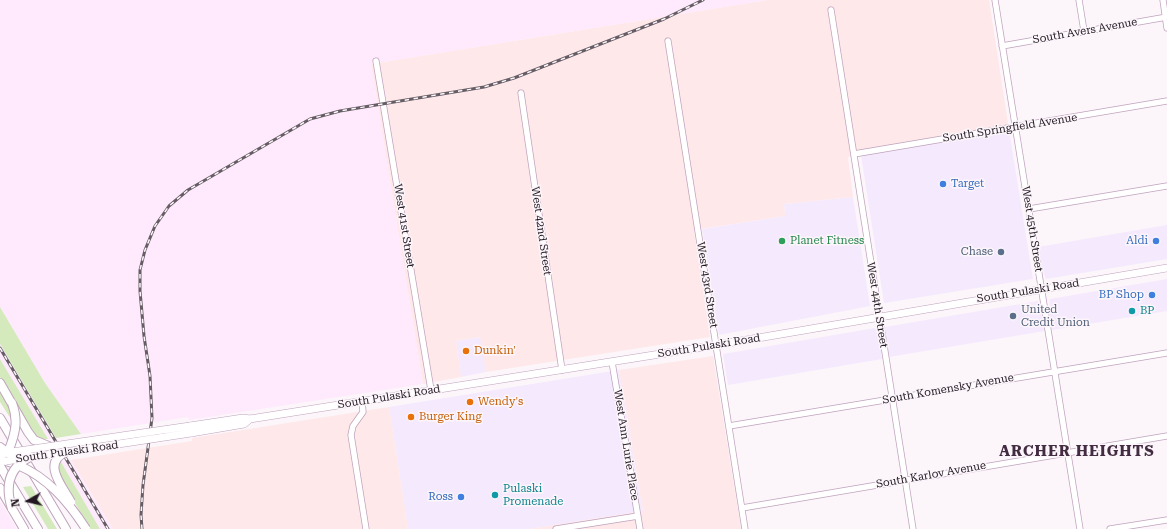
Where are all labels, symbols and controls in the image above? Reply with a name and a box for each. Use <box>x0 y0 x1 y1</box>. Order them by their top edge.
street label: South Avers Avenue <box>1032 15 1138 47</box>
street label: South Springfield Avenue <box>942 111 1078 145</box>
place label: Target <box>951 177 984 191</box>
marker: Target <box>938 179 948 189</box>
street label: West 41st Street <box>391 183 417 269</box>
street label: West 45th Street <box>1019 185 1045 273</box>
street label: West 42nd Street <box>528 186 554 276</box>
place label: Planet Fitness <box>790 234 864 248</box>
place label: Aldi <box>1126 234 1148 248</box>
marker: Planet Fitness <box>777 236 787 246</box>
marker: Aldi <box>1151 236 1161 246</box>
street label: West 43rd Street <box>694 241 720 329</box>
place label: Chase <box>961 245 993 259</box>
marker: Chase <box>996 247 1006 257</box>
street label: West 44th Street <box>864 261 890 349</box>
street label: South Pulaski Road <box>976 276 1080 306</box>
place label: BP Shop <box>1099 288 1144 302</box>
marker: BP Shop <box>1147 290 1157 300</box>
place label: United Credit Union <box>1021 303 1090 329</box>
place label: BP <box>1140 304 1154 318</box>
marker: BP <box>1127 306 1137 316</box>
marker: United Credit Union <box>1008 311 1018 321</box>
street label: South Pulaski Road <box>657 331 761 361</box>
place label: Dunkin' <box>474 344 516 358</box>
marker: Dunkin' <box>461 346 471 356</box>
street label: South Komensky Avenue <box>881 371 1015 407</box>
street label: South Pulaski Road <box>337 382 441 412</box>
street label: West Ann Lurie Place <box>611 388 641 502</box>
place label: Wendy's <box>478 395 523 409</box>
marker: Wendy's <box>465 397 475 407</box>
place label: Burger King <box>419 410 482 424</box>
marker: Burger King <box>406 412 416 422</box>
street label: South Pulaski Road <box>15 438 119 466</box>
district label: ARCHER HEIGHTS <box>999 443 1155 461</box>
street label: South Karlov Avenue <box>875 459 987 491</box>
north arrow <box>8 481 48 521</box>
place label: Pulaski Promenade <box>503 482 563 508</box>
place label: Ross <box>428 490 453 504</box>
marker: Pulaski Promenade <box>490 490 500 500</box>
marker: Ross <box>456 492 466 502</box>
text: N <box>9 498 23 508</box>

